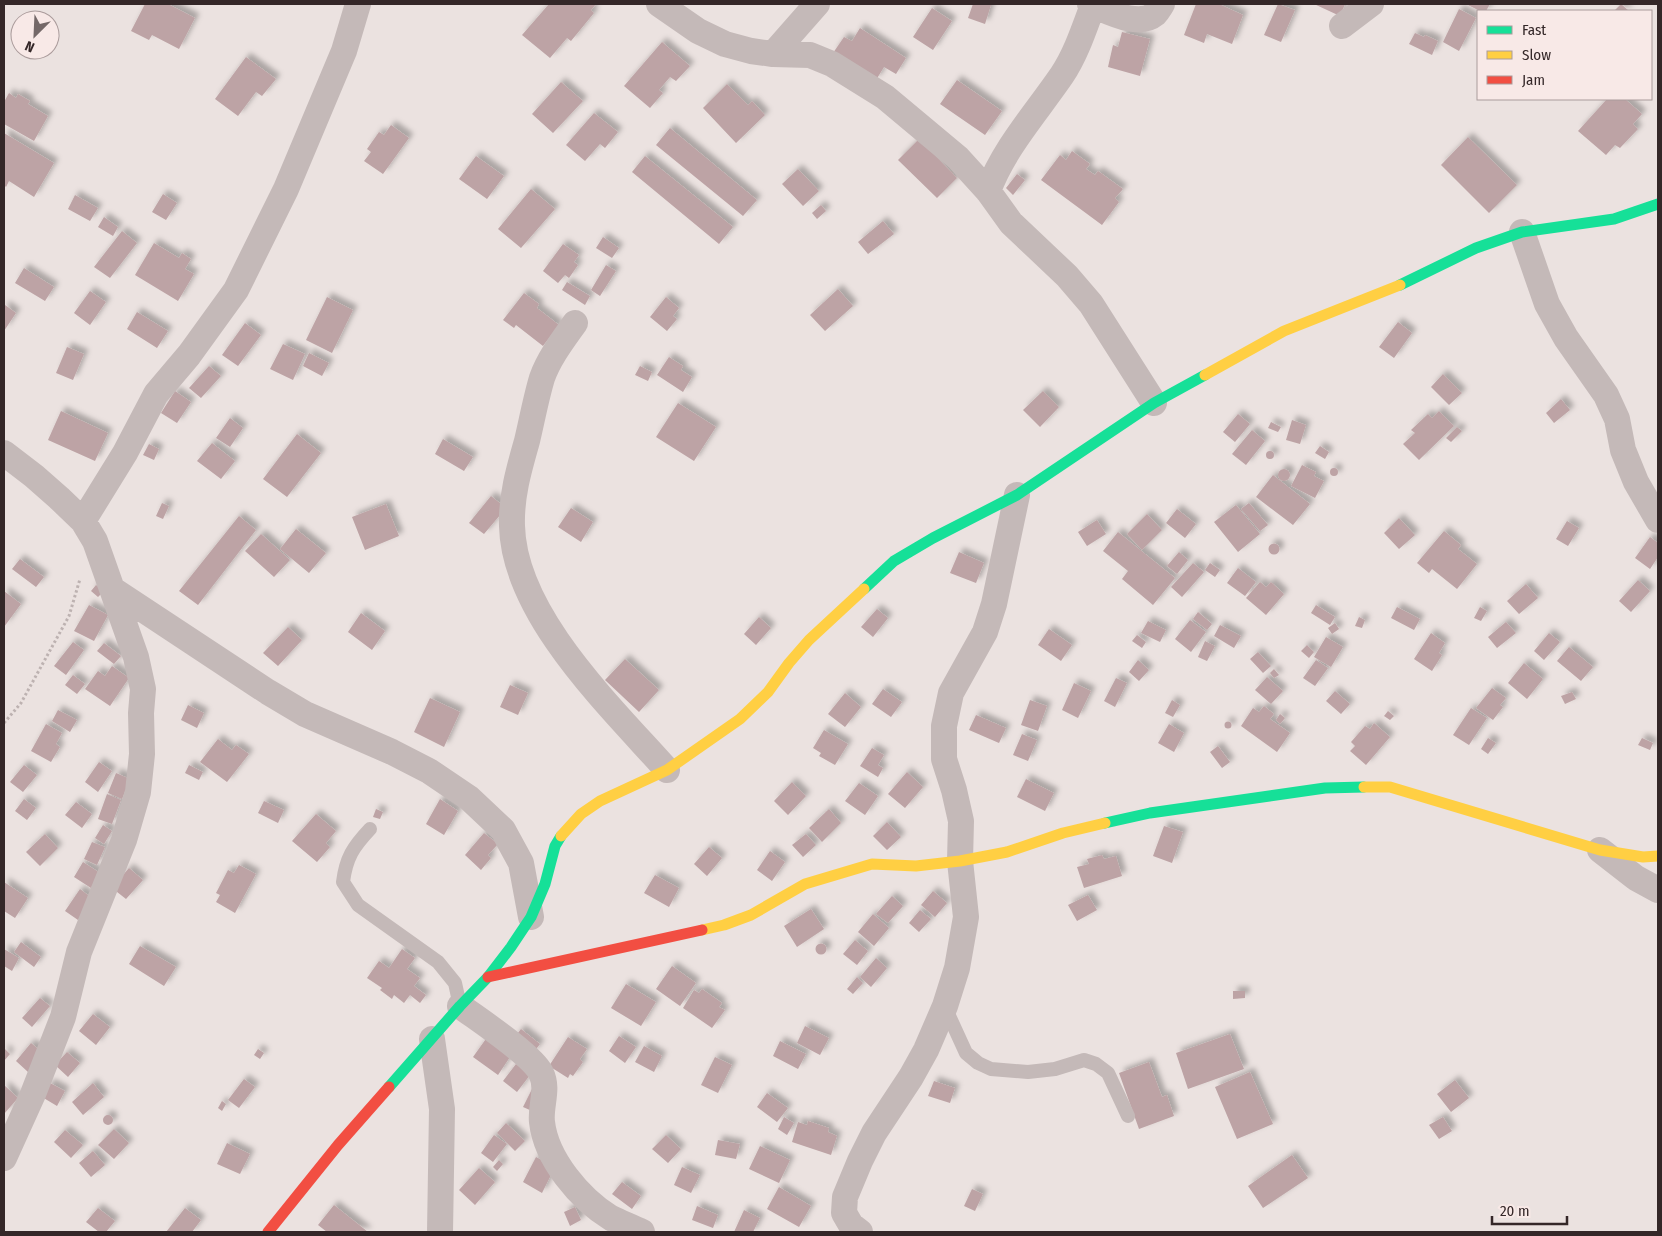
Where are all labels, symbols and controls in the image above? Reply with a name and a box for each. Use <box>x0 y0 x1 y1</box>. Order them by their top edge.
north arrow <box>10 10 60 60</box>
legend <box>1477 10 1652 100</box>
text: Fast <box>1522 21 1546 39</box>
text: N <box>23 37 37 56</box>
text: Slow <box>1522 46 1551 64</box>
text: Jam <box>1522 71 1545 89</box>
scale bar <box>1492 1194 1567 1226</box>
text: 20 m <box>1500 1202 1530 1220</box>

